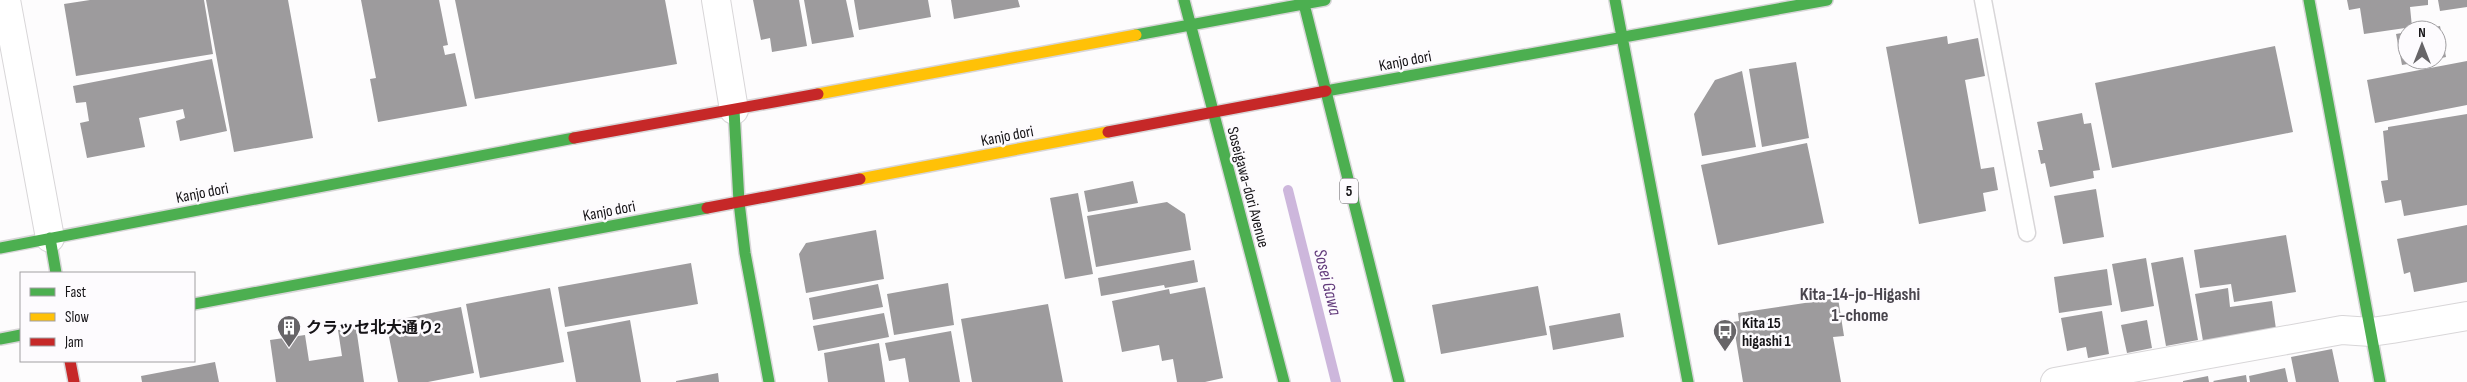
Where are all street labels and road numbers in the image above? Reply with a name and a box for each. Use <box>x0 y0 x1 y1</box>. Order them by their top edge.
street label: Kanjo dori <box>1377 47 1433 76</box>
street label: Kanjo dori <box>979 122 1035 151</box>
street label: Soseigawa-dori Avenue <box>1222 125 1273 250</box>
road number: 5 <box>1340 178 1358 204</box>
street label: Kanjo dori <box>174 179 230 208</box>
street label: Kanjo dori <box>581 197 637 226</box>

